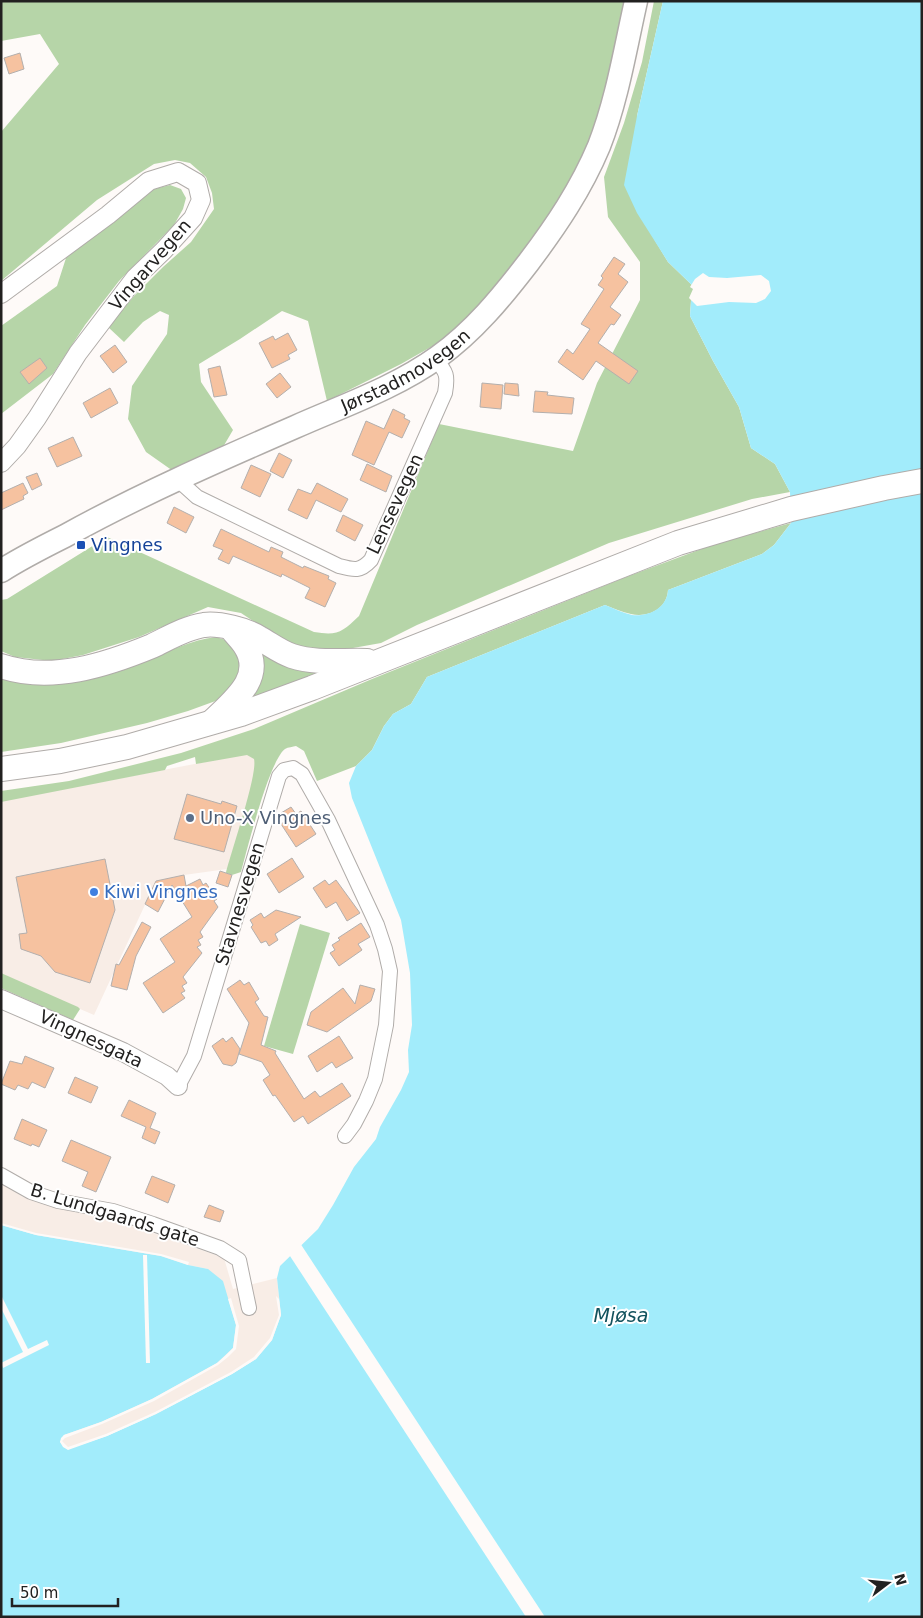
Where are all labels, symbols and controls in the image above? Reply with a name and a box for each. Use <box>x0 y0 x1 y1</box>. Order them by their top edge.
street label: Vingarvegen <box>104 215 195 315</box>
street label: Jørstadmovegen <box>337 324 474 417</box>
street label: Lensevegen <box>362 450 427 557</box>
place label: Vingnes <box>91 534 163 555</box>
marker: Vingnes <box>75 539 87 551</box>
place label: Uno-X Vingnes <box>200 807 331 828</box>
marker: Uno-X Vingnes <box>184 812 196 824</box>
street label: Stavnesvegen <box>211 840 268 968</box>
place label: Kiwi Vingnes <box>104 881 218 902</box>
marker: Kiwi Vingnes <box>88 886 100 898</box>
street label: Vingnesgata <box>36 1005 146 1072</box>
street label: B. Lundgaards gate <box>28 1179 202 1250</box>
water label: Mjøsa <box>594 1304 648 1326</box>
north arrow <box>863 1558 913 1608</box>
text: N <box>891 1572 910 1587</box>
scale bar <box>12 1576 119 1608</box>
text: 50 m <box>20 1584 58 1602</box>

